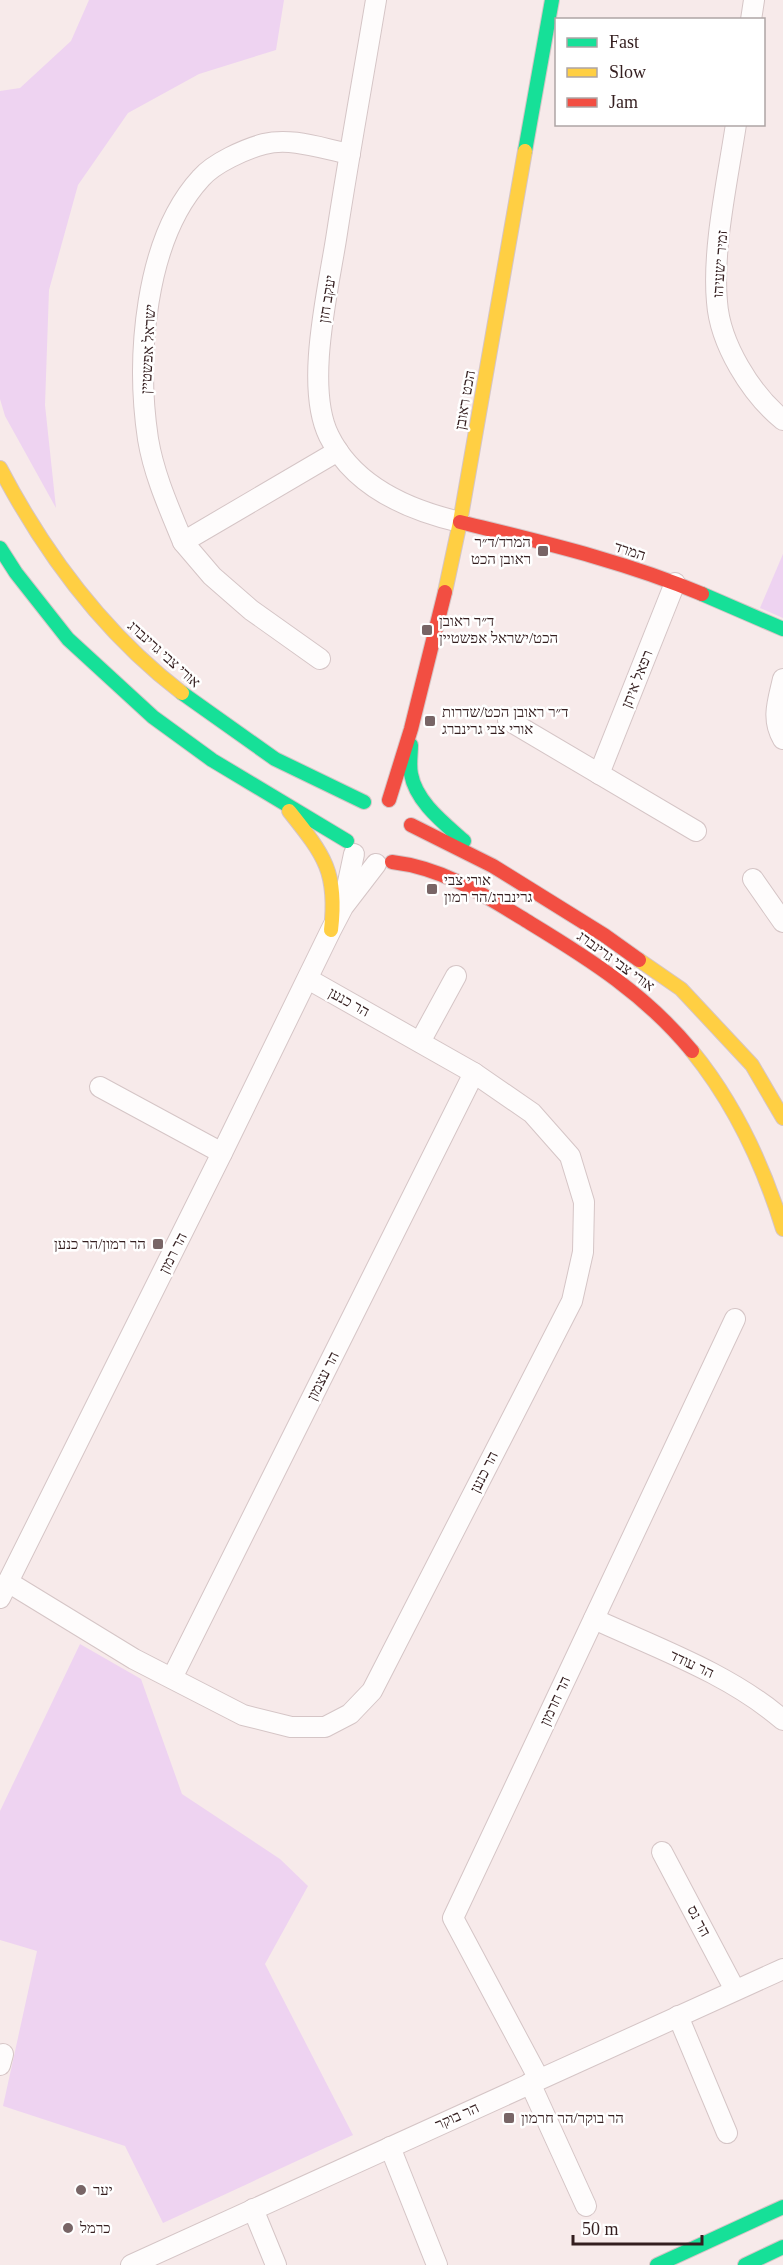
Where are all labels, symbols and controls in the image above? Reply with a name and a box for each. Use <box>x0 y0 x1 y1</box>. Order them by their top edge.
legend <box>555 18 765 126</box>
text: Fast <box>609 32 639 52</box>
text: Slow <box>609 62 646 82</box>
text: Jam <box>609 92 638 112</box>
street label: זמיר ישעיהו <box>710 230 730 298</box>
street label: יעקב חזן <box>315 274 339 324</box>
street label: ישראל אפשטיין <box>138 304 158 394</box>
street label: הכט ראובן <box>452 369 478 431</box>
place label: המרד/ד״ר ראובן הכט <box>471 534 531 567</box>
street label: המרד <box>612 538 648 564</box>
marker: המרד/ד״ר ראובן הכט <box>536 544 550 558</box>
place label: ד״ר ראובן הכט/ישראל אפשטיין <box>439 613 558 646</box>
street label: אורי צבי גרינברג <box>125 617 203 691</box>
marker: ד״ר ראובן הכט/ישראל אפשטיין <box>420 623 434 637</box>
street label: רפאל איתן <box>618 648 656 710</box>
place label: ד״ר ראובן הכט/שדרות אורי צבי גרינברג <box>442 704 568 737</box>
marker: ד״ר ראובן הכט/שדרות אורי צבי גרינברג <box>423 714 437 728</box>
place label: אורי צבי גרינברג/הר רמון <box>444 872 533 905</box>
marker: אורי צבי גרינברג/הר רמון <box>425 882 439 896</box>
street label: אורי צבי גרינברג <box>574 928 658 994</box>
street label: הר כנען <box>326 984 372 1020</box>
street label: הר רמון <box>156 1230 190 1276</box>
place label: הר רמון/הר כנען <box>54 1236 146 1252</box>
marker: הר רמון/הר כנען <box>151 1237 165 1251</box>
street label: הר עצמון <box>304 1349 342 1403</box>
street label: הר כנען <box>467 1449 501 1495</box>
street label: הר עודד <box>668 1647 716 1681</box>
street label: הר חרמון <box>537 1674 573 1728</box>
street label: הר נס <box>684 1903 714 1939</box>
street label: הר בוקר <box>433 2099 481 2133</box>
place label: הר בוקר/הר חרמון <box>521 2110 624 2126</box>
marker: הר בוקר/הר חרמון <box>502 2111 516 2125</box>
place label: יער <box>93 2182 113 2198</box>
marker: יער <box>74 2183 88 2197</box>
scale bar <box>573 2208 702 2246</box>
text: 50 m <box>582 2219 619 2239</box>
place label: כרמל <box>79 2220 111 2236</box>
marker: כרמל <box>61 2221 75 2235</box>

